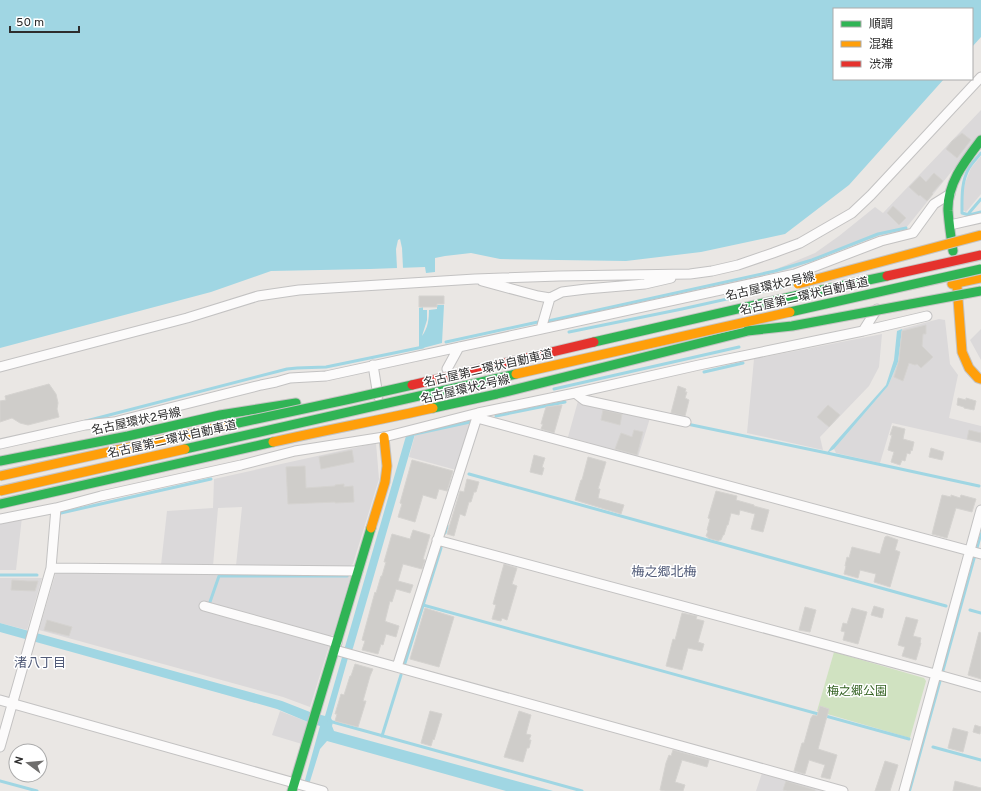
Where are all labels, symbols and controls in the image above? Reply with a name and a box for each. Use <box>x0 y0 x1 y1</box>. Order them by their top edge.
scale bar <box>10 8 79 34</box>
legend <box>833 8 973 80</box>
text: 50 m <box>16 15 44 31</box>
text: 順調 <box>869 17 893 33</box>
text: 混雑 <box>869 37 893 53</box>
text: 渋滞 <box>869 57 893 73</box>
street label: 名古屋環状2号線 <box>724 269 817 305</box>
street label: 名古屋第二環状自動車道 <box>738 274 870 320</box>
street label: 名古屋第二環状自動車道 <box>422 346 554 392</box>
street label: 名古屋環状2号線 <box>419 372 512 408</box>
street label: 名古屋環状2号線 <box>90 405 183 439</box>
street label: 名古屋第二環状自動車道 <box>106 417 238 463</box>
district label: 梅之郷北梅 <box>631 564 697 581</box>
district label: 渚八丁目 <box>14 656 66 672</box>
park label: 梅之郷公園 <box>827 684 887 700</box>
north arrow <box>8 743 48 783</box>
text: N <box>12 755 27 766</box>

